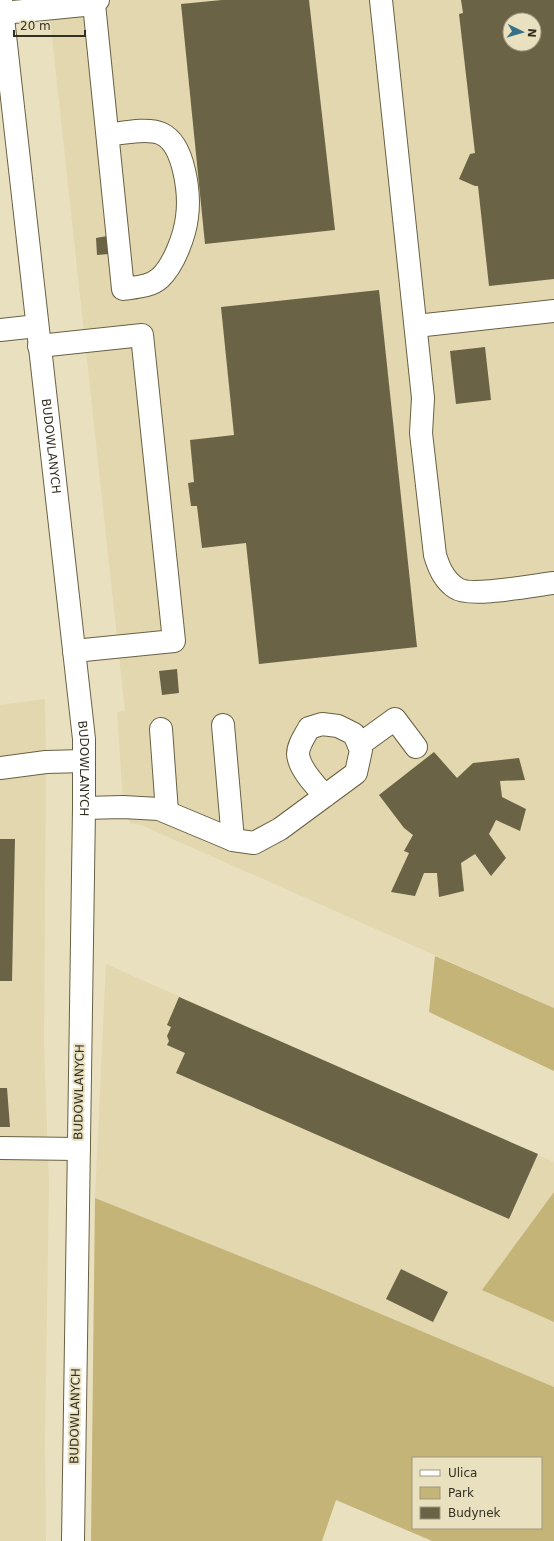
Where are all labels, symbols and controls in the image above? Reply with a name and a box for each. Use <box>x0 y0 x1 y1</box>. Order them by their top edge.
scale bar <box>14 12 85 38</box>
north arrow <box>502 12 542 52</box>
text: 20 m <box>20 19 51 33</box>
text: N <box>525 28 538 38</box>
street label: BUDOWLANYCH <box>39 398 63 495</box>
street label: BUDOWLANYCH <box>75 720 91 816</box>
street label: BUDOWLANYCH <box>71 1044 87 1140</box>
street label: BUDOWLANYCH <box>67 1368 83 1464</box>
legend <box>412 1457 542 1529</box>
text: Ulica <box>448 1466 477 1480</box>
text: Park <box>448 1486 474 1500</box>
text: Budynek <box>448 1506 501 1520</box>

